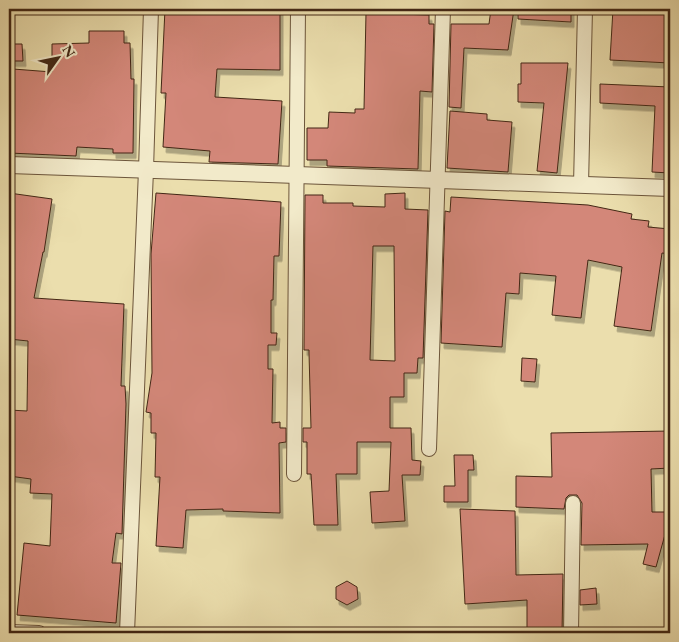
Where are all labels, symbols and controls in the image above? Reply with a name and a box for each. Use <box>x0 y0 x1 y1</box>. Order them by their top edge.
north arrow <box>32 32 82 82</box>
text: N <box>58 41 80 61</box>

